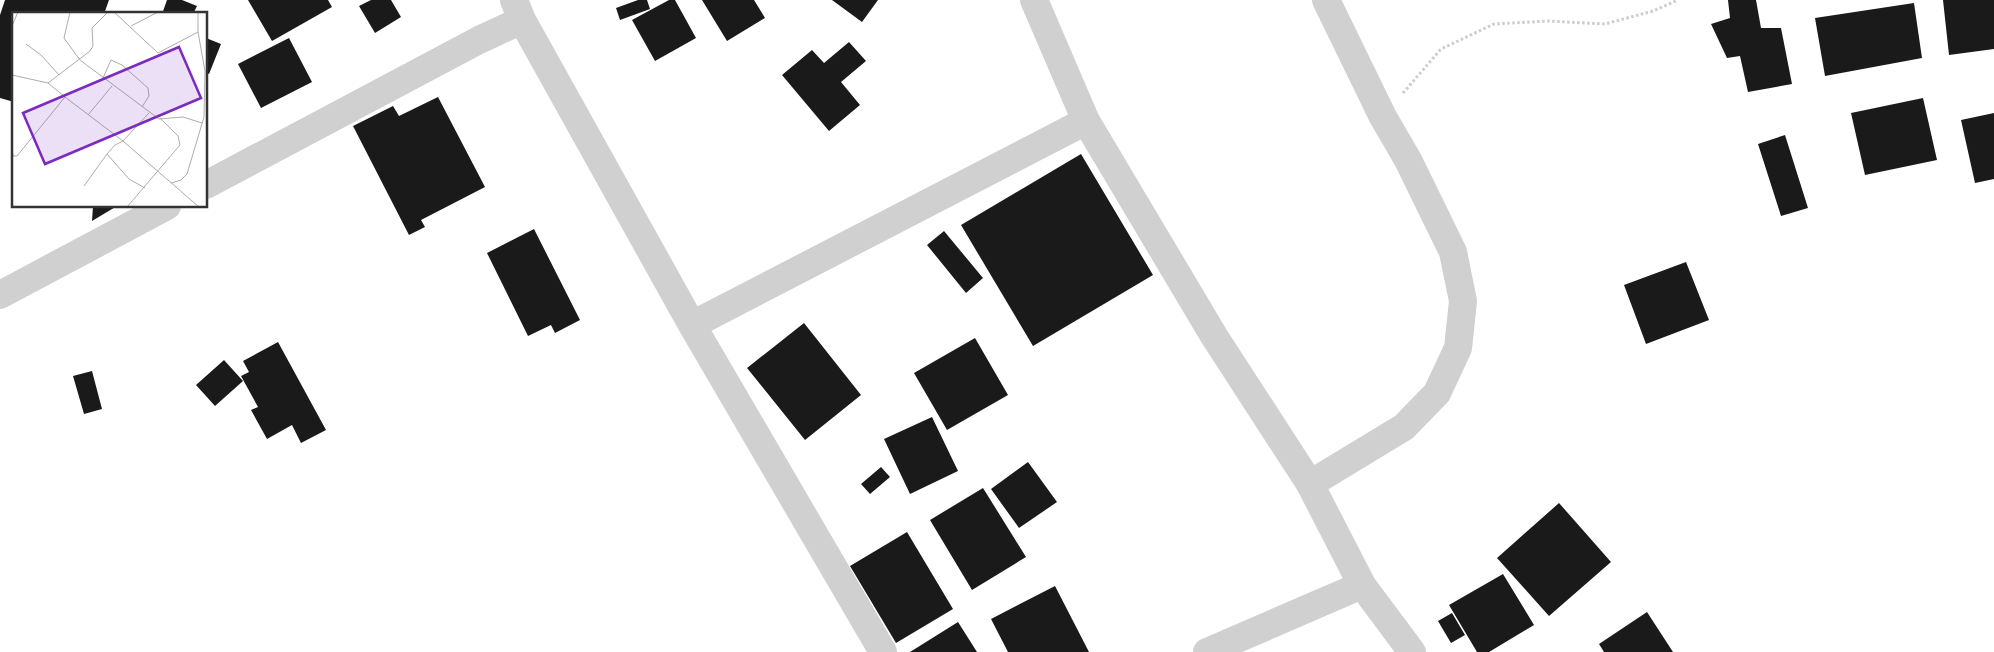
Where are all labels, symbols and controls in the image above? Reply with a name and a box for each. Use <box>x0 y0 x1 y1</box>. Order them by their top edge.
inset map <box>12 12 208 208</box>

